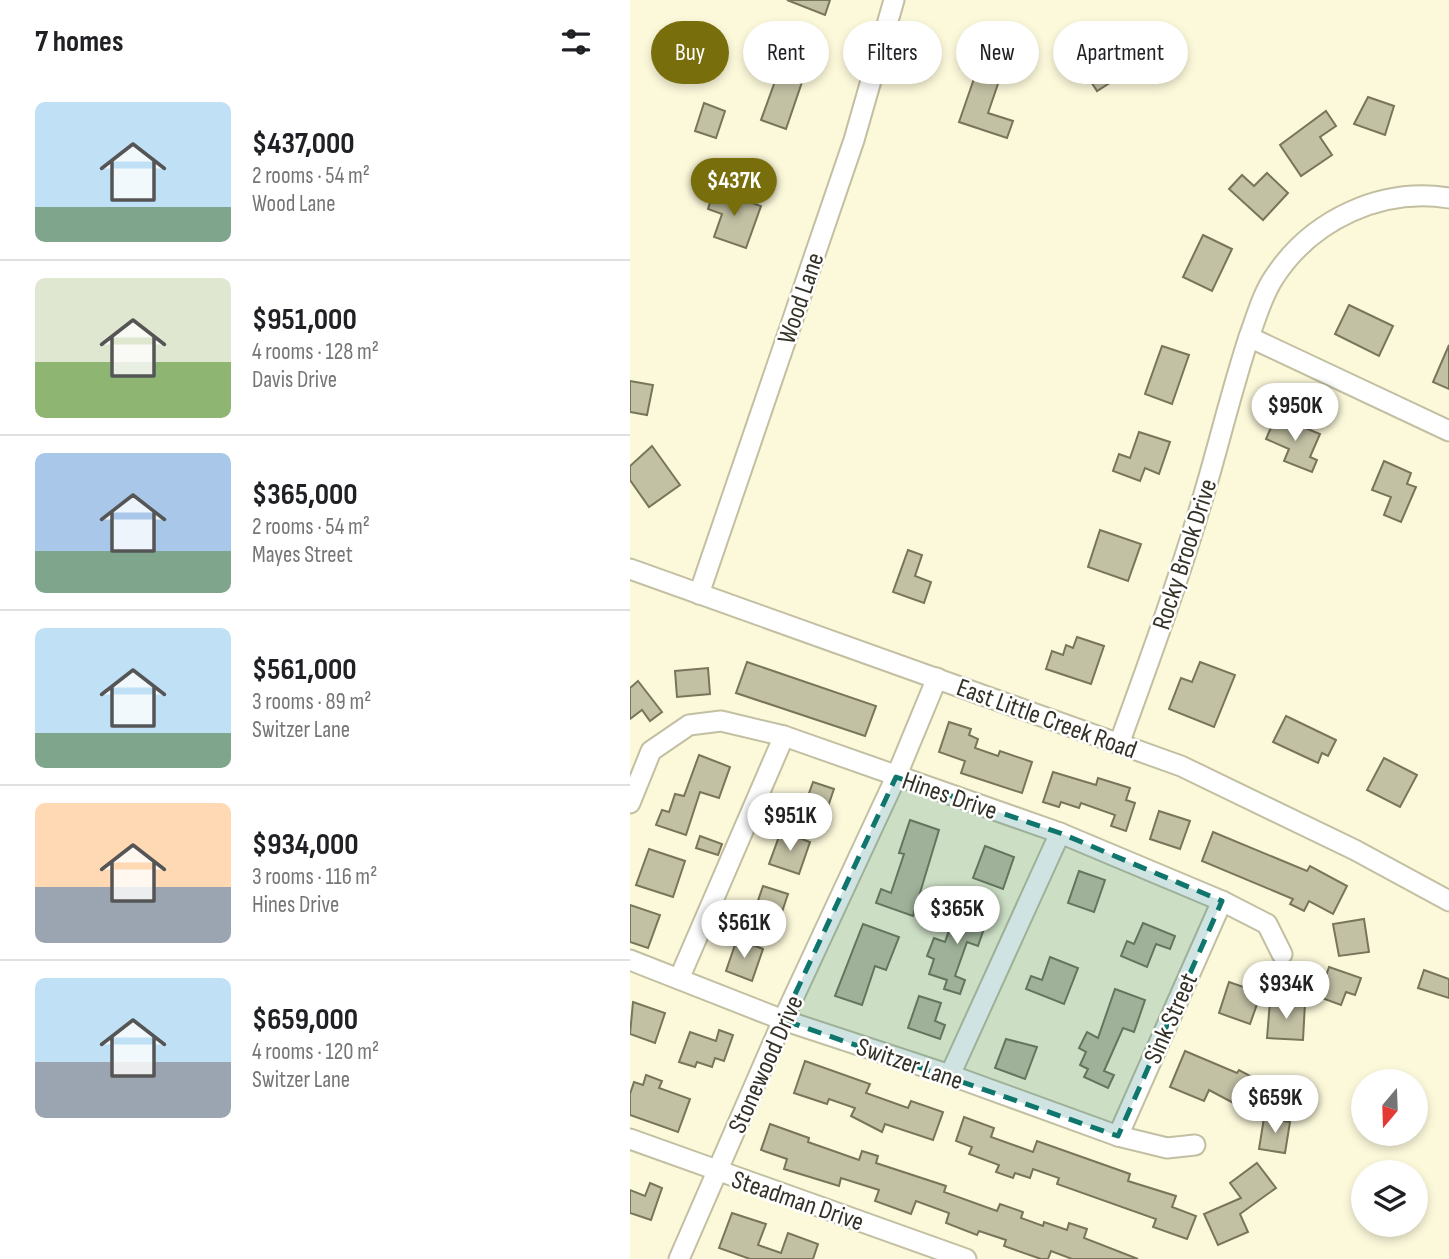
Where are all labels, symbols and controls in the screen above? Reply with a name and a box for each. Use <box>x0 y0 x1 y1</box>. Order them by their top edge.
chip: Buy <box>651 21 729 84</box>
chip: Rent <box>743 21 829 84</box>
chip: Filters <box>843 21 942 84</box>
chip: New <box>956 21 1039 84</box>
chip: Apartment <box>1053 21 1188 84</box>
icon: filters <box>557 23 595 61</box>
text: 7 homes <box>35 24 123 60</box>
text: $437,000 <box>252 126 355 162</box>
icon: home <box>91 130 175 214</box>
pin: $437K <box>685 158 783 218</box>
text: 2 rooms · 54 m² <box>252 162 370 190</box>
text: $437K <box>707 167 761 195</box>
text: Wood Lane <box>252 190 335 218</box>
street label: Wood Lane <box>771 249 831 348</box>
text: $951,000 <box>252 302 357 338</box>
icon: home <box>91 306 175 390</box>
text: 4 rooms · 128 m² <box>252 338 379 366</box>
text: Davis Drive <box>252 366 337 394</box>
pin: $950K <box>1246 384 1344 443</box>
text: $950K <box>1267 392 1323 420</box>
street label: Rocky Brook Drive <box>1146 475 1224 634</box>
text: $365,000 <box>252 477 358 513</box>
icon: home <box>91 481 175 565</box>
text: 2 rooms · 54 m² <box>252 513 370 541</box>
text: Mayes Street <box>252 541 353 569</box>
text: $561,000 <box>252 652 357 688</box>
icon: home <box>91 656 175 740</box>
street label: East Little Creek Road <box>952 672 1141 766</box>
text: 3 rooms · 89 m² <box>252 688 371 716</box>
text: Switzer Lane <box>252 716 350 744</box>
street label: Hines Drive <box>898 766 1001 827</box>
pin: $951K <box>741 794 839 853</box>
text: $951K <box>763 802 817 830</box>
text: $934,000 <box>252 827 359 863</box>
icon: home <box>91 831 175 915</box>
text: 3 rooms · 116 m² <box>252 863 377 891</box>
pin: $365K <box>908 886 1006 946</box>
text: Hines Drive <box>252 891 339 919</box>
text: $365K <box>930 895 984 923</box>
pin: $561K <box>695 900 793 960</box>
text: $561K <box>717 909 771 937</box>
pin: $934K <box>1237 962 1335 1021</box>
street label: Sink Street <box>1138 968 1205 1069</box>
text: $934K <box>1258 970 1314 998</box>
street label: Stonewood Drive <box>722 991 811 1138</box>
text: $659,000 <box>252 1002 358 1038</box>
icon: home <box>91 1006 175 1090</box>
street label: Switzer Lane <box>852 1032 967 1097</box>
text: 4 rooms · 120 m² <box>252 1038 379 1066</box>
text: Switzer Lane <box>252 1066 350 1094</box>
north arrow <box>1351 1069 1428 1146</box>
map controls <box>1351 1069 1428 1237</box>
pin: $659K <box>1226 1076 1324 1135</box>
text: $659K <box>1248 1084 1302 1112</box>
button: layers <box>1351 1160 1428 1237</box>
street label: Steadman Drive <box>727 1164 868 1238</box>

